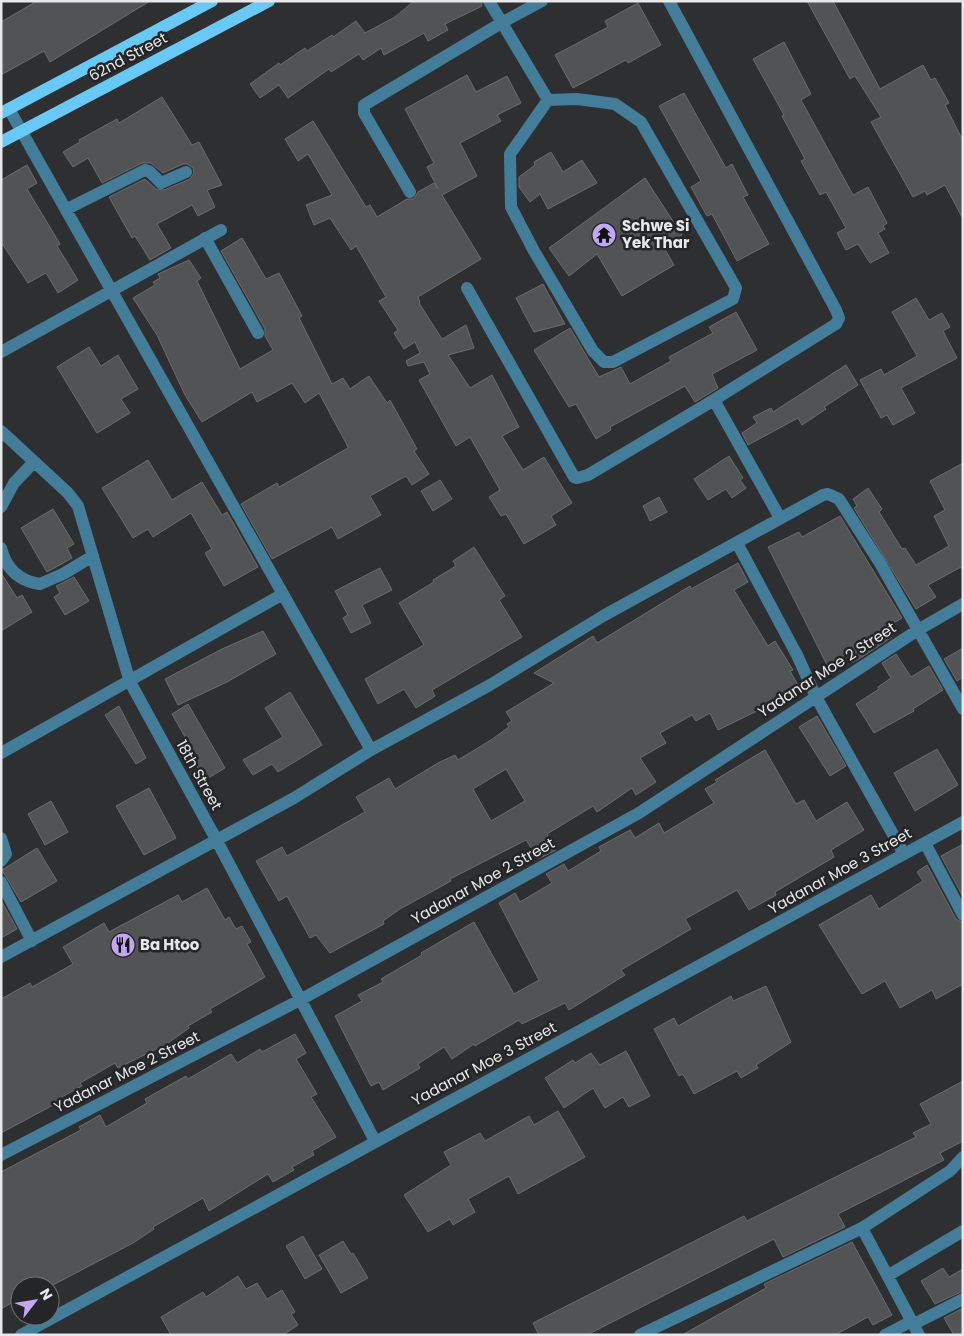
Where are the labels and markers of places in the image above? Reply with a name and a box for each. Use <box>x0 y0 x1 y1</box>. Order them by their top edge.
place label: Schwe Si Yek Thar <box>622 215 690 253</box>
temple icon: Schwe Si Yek Thar <box>591 222 617 248</box>
restaurant icon: Ba Htoo <box>110 932 136 958</box>
place label: Ba Htoo <box>140 934 200 955</box>

